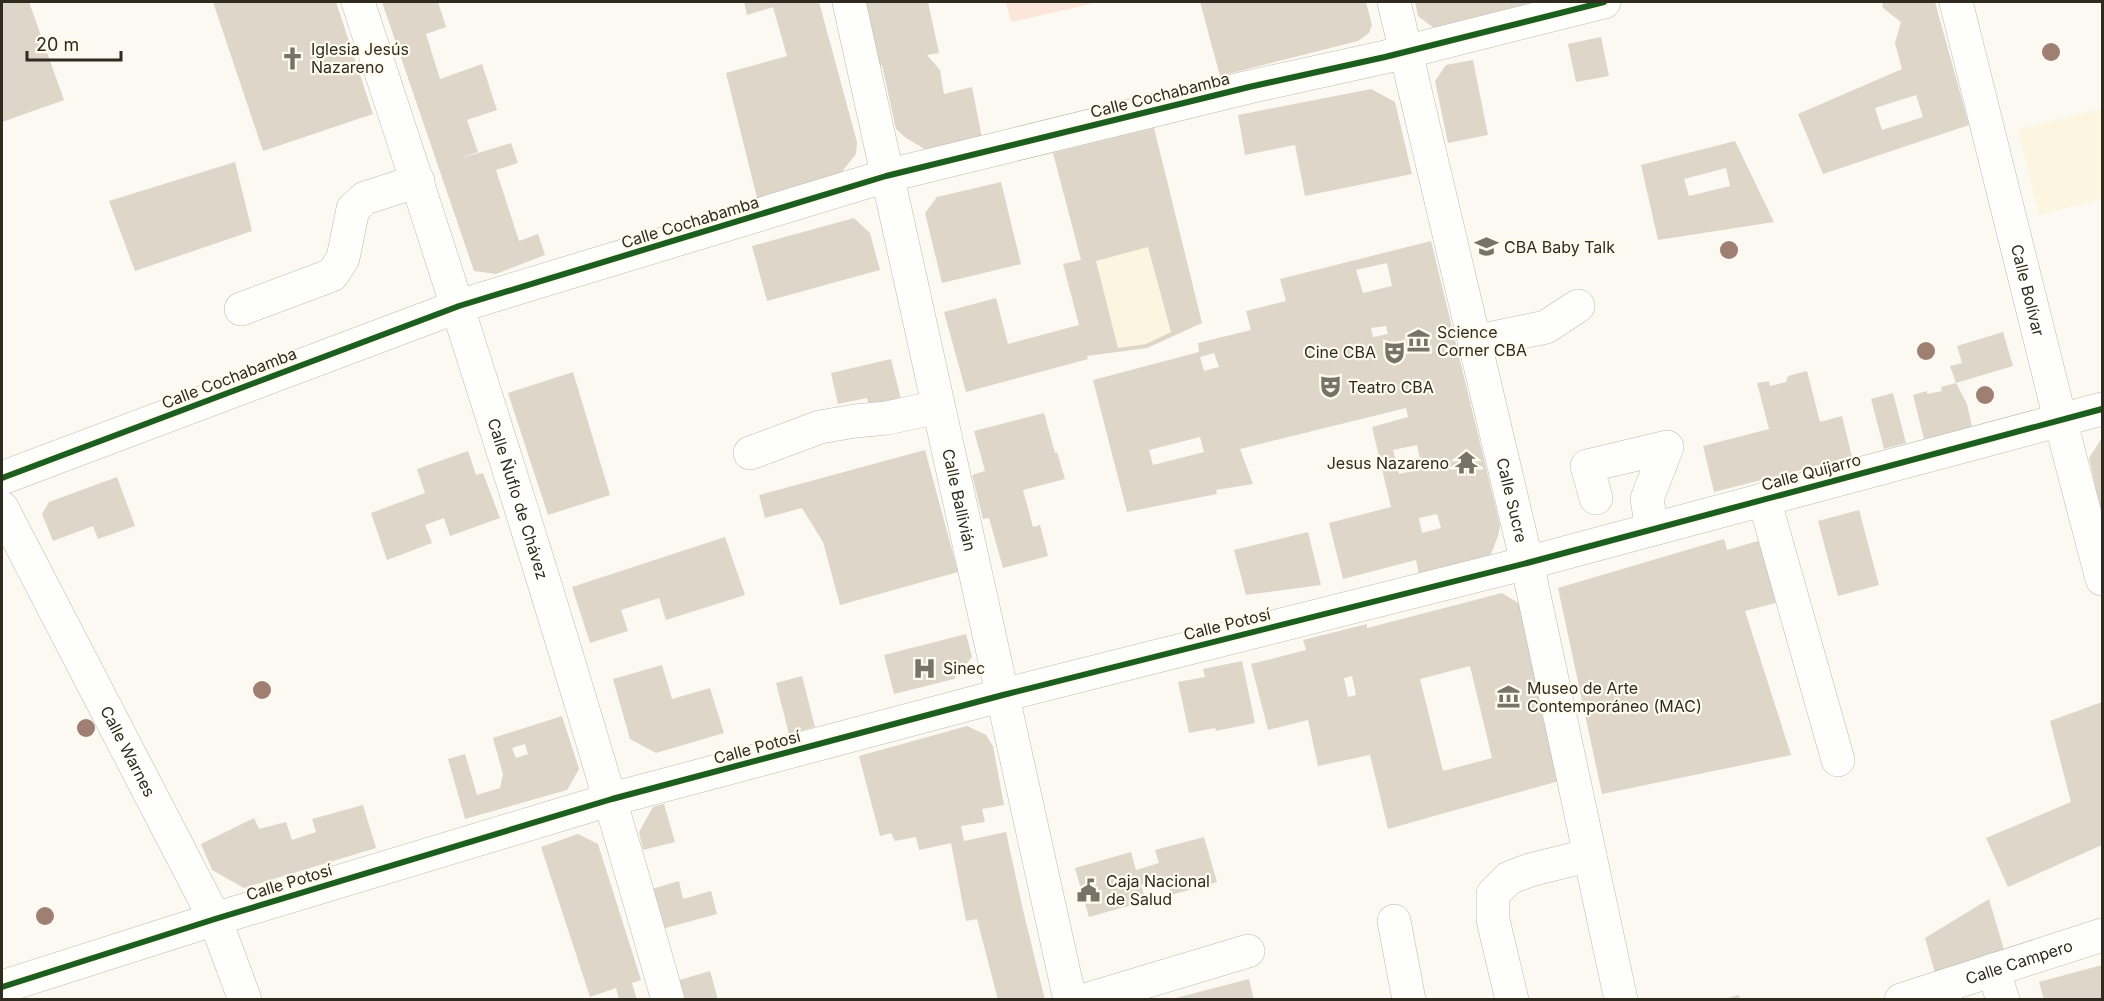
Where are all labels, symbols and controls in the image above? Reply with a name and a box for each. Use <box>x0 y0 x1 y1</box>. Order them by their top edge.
scale bar <box>27 24 122 62</box>
text: 20 m <box>36 34 79 55</box>
place label: Iglesia Jesús Nazareno <box>311 39 409 77</box>
church icon: Iglesia Jesús Nazareno <box>280 45 306 71</box>
street label: Calle Cochabamba <box>1088 68 1232 122</box>
street label: Calle Cochabamba <box>619 192 761 252</box>
school or university icon: CBA Baby Talk <box>1473 234 1499 260</box>
place label: CBA Baby Talk <box>1504 237 1615 257</box>
street label: Calle Bolívar <box>2007 242 2049 338</box>
place label: Science Corner CBA <box>1437 322 1527 360</box>
museum icon: Science Corner CBA <box>1406 328 1432 354</box>
theatre icon: Cine CBA <box>1381 339 1407 365</box>
place label: Cine CBA <box>1304 342 1376 362</box>
street label: Calle Cochabamba <box>159 343 299 413</box>
theatre icon: Teatro CBA <box>1317 374 1343 400</box>
place label: Teatro CBA <box>1348 377 1434 397</box>
street label: Calle Ñuflo de Chávez <box>484 416 553 582</box>
street label: Calle Ballivián <box>938 447 980 553</box>
street label: Calle Quijarro <box>1759 449 1863 495</box>
temple icon: Jesus Nazareno <box>1454 450 1480 476</box>
place label: Jesus Nazareno <box>1327 453 1449 473</box>
street label: Calle Sucre <box>1492 456 1532 544</box>
street label: Calle Potosí <box>1181 604 1273 644</box>
hospital icon: Sinec <box>912 655 938 681</box>
place label: Sinec <box>943 658 985 678</box>
place label: Museo de Arte Contemporáneo (MAC) <box>1527 678 1702 716</box>
museum icon: Museo de Arte Contemporáneo (MAC) <box>1496 684 1522 710</box>
street label: Calle Warnes <box>96 702 160 800</box>
street label: Calle Potosí <box>711 726 803 768</box>
street label: Calle Potosí <box>244 859 335 905</box>
place label: Caja Nacional de Salud <box>1106 871 1210 909</box>
public building icon: Caja Nacional de Salud <box>1075 877 1101 903</box>
street label: Calle Campero <box>1963 935 2075 989</box>

